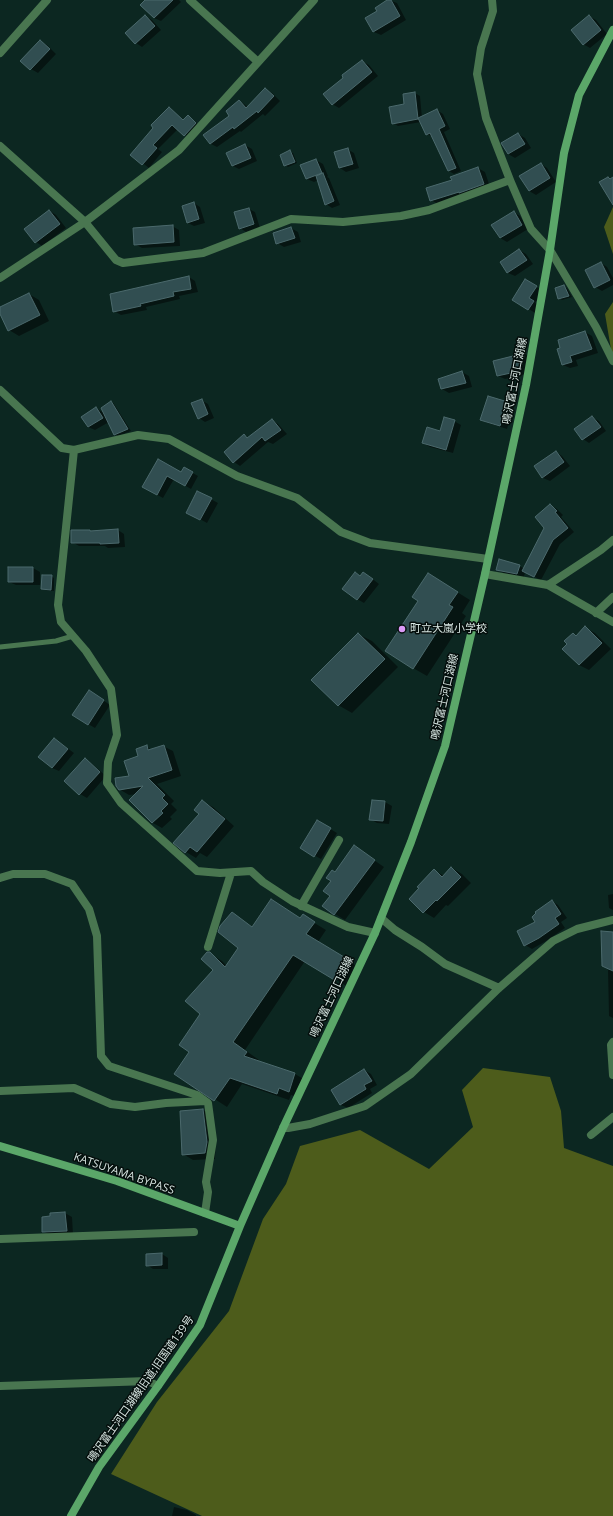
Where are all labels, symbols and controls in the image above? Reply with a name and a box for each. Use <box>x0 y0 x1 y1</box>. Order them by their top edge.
street label: 鳴沢富士河口湖線 <box>500 337 530 425</box>
place label: 町立大嵐小学校 <box>410 622 487 636</box>
marker: 町立大嵐小学校 <box>397 624 407 634</box>
street label: 鳴沢富士河口湖線 <box>429 653 461 741</box>
street label: 鳴沢富士河口湖線 <box>307 954 357 1040</box>
street label: KATSUYAMA BYPASS <box>72 1151 176 1197</box>
street label: 鳴沢富士河口湖線旧道;旧国道139号 <box>85 1313 197 1465</box>

